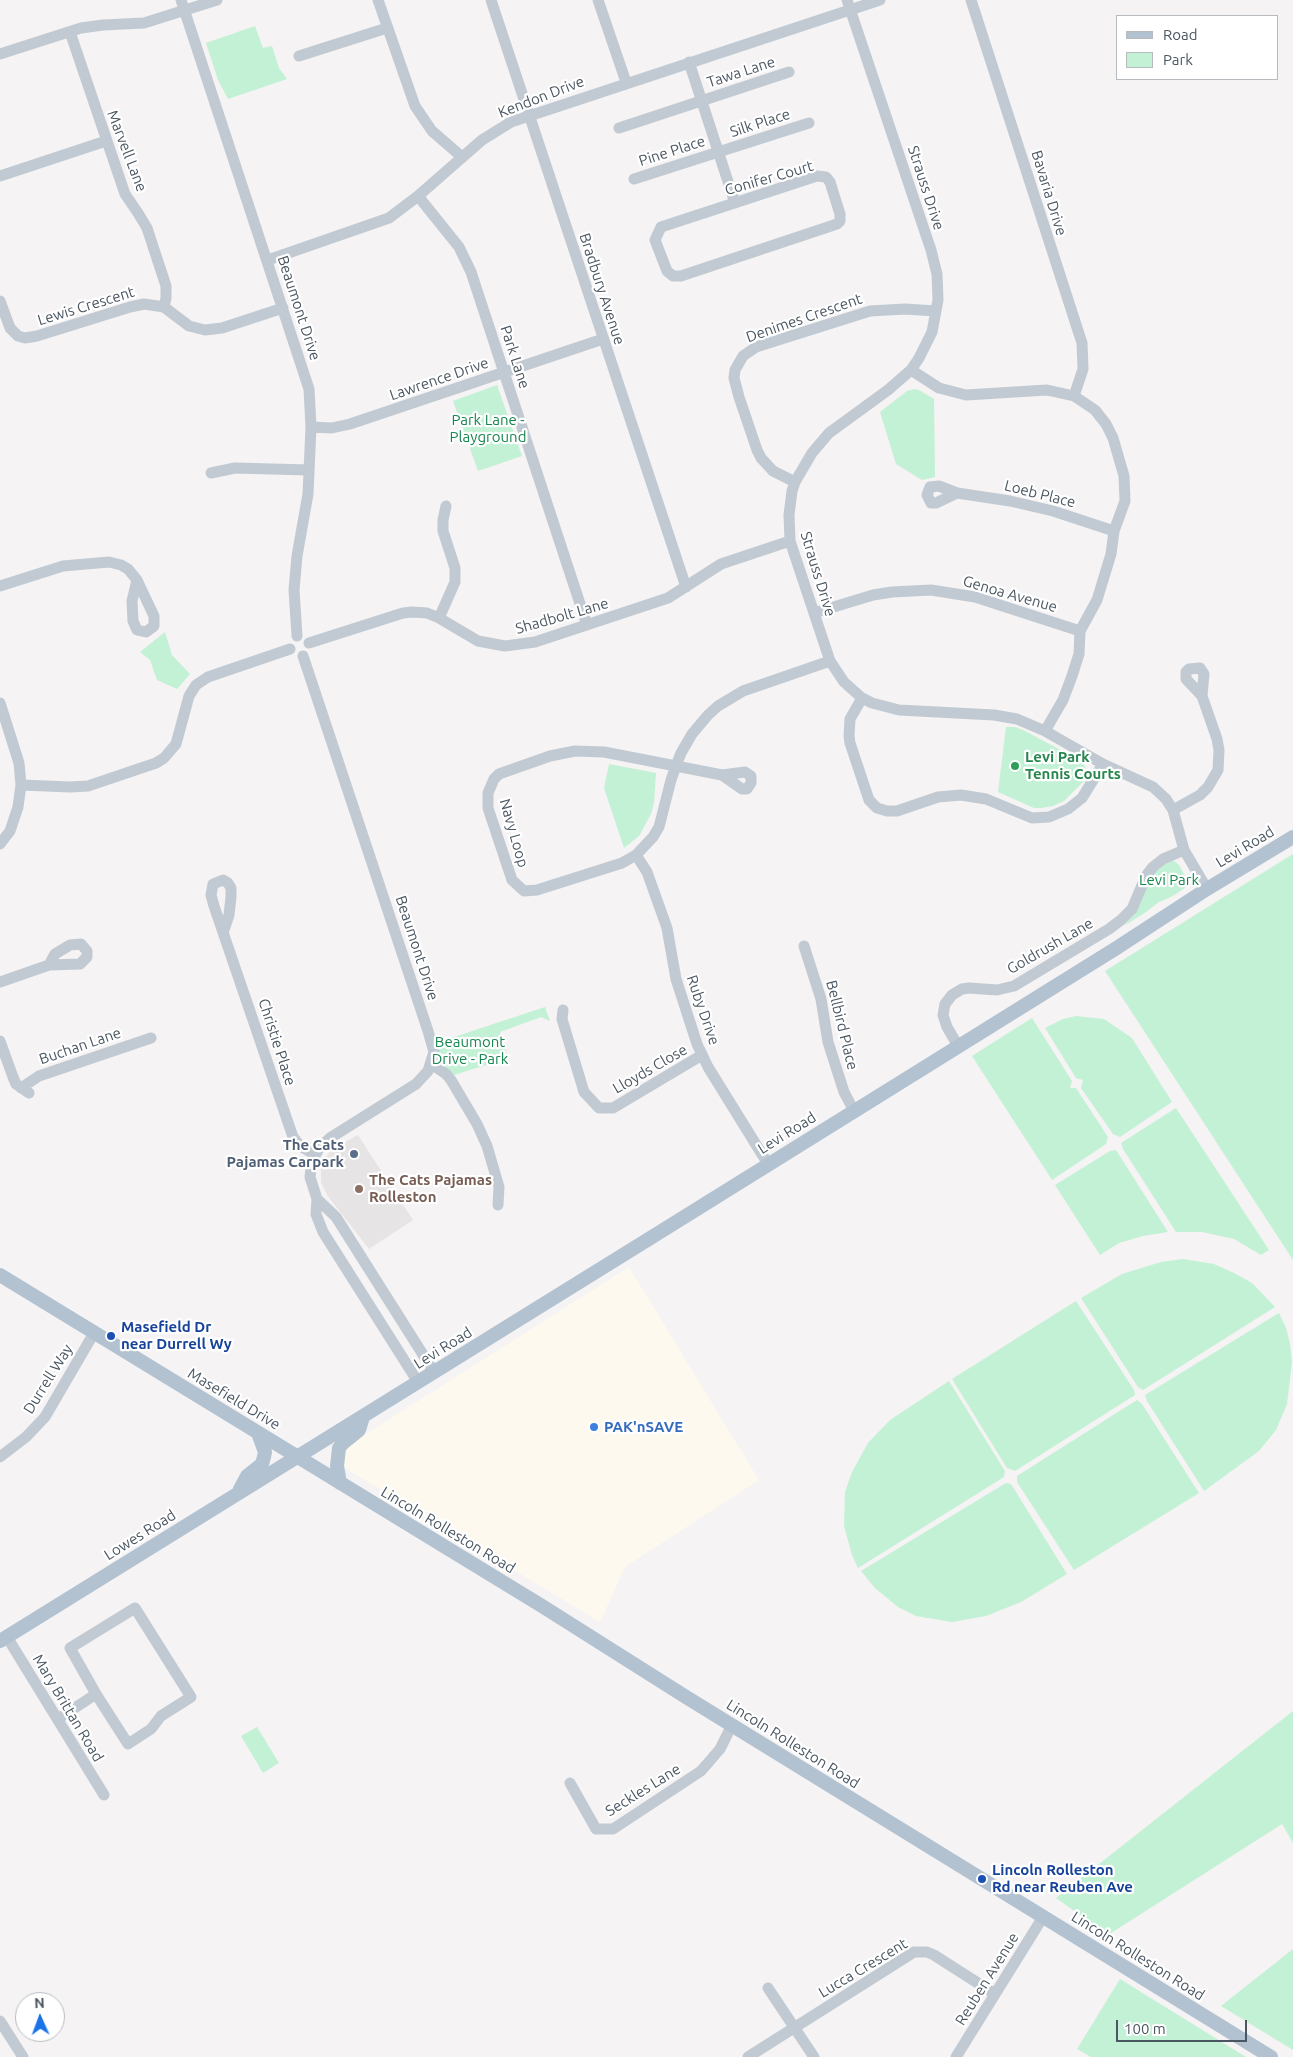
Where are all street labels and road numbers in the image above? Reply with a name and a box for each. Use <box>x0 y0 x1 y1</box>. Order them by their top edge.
street label: Tawa Lane <box>705 53 777 91</box>
street label: Kendon Drive <box>495 72 587 122</box>
street label: Silk Place <box>728 105 792 141</box>
street label: Marvell Lane <box>103 108 151 194</box>
street label: Pine Place <box>637 132 707 170</box>
street label: Strauss Drive <box>904 144 948 232</box>
street label: Bavaria Drive <box>1028 148 1070 238</box>
street label: Conifer Court <box>723 157 815 199</box>
street label: Bradbury Avenue <box>575 231 629 347</box>
street label: Beaumont Drive <box>274 253 324 363</box>
street label: Lewis Crescent <box>35 283 137 329</box>
street label: Denimes Crescent <box>744 290 864 346</box>
street label: Park Lane <box>496 323 534 391</box>
street label: Lawrence Drive <box>387 354 491 404</box>
street label: Loeb Place <box>1003 476 1077 512</box>
street label: Strauss Drive <box>797 529 839 619</box>
street label: Genoa Avenue <box>961 572 1059 616</box>
street label: Shadbolt Lane <box>513 594 611 638</box>
street label: Navy Loop <box>496 797 532 869</box>
street label: Levi Road <box>1213 823 1277 871</box>
street label: Beaumont Drive <box>392 893 442 1003</box>
street label: Goldrush Lane <box>1004 914 1096 978</box>
street label: Ruby Drive <box>683 973 723 1047</box>
street label: Bellbird Place <box>822 978 862 1072</box>
street label: Christie Place <box>254 996 300 1088</box>
street label: Buchan Lane <box>37 1024 123 1068</box>
street label: Lloyds Close <box>610 1040 690 1098</box>
street label: Levi Road <box>755 1108 819 1158</box>
street label: Levi Road <box>411 1323 475 1373</box>
street label: Durrell Way <box>20 1341 76 1417</box>
street label: Masefield Drive <box>184 1364 284 1434</box>
street label: Lincoln Rolleston Road <box>378 1483 518 1577</box>
street label: Lowes Road <box>101 1506 179 1564</box>
street label: Mary Brittan Road <box>29 1651 107 1765</box>
street label: Lincoln Rolleston Road <box>723 1696 863 1792</box>
street label: Seckles Lane <box>602 1760 684 1820</box>
street label: Lincoln Rolleston Road <box>1068 1908 1208 2004</box>
street label: Reuben Avenue <box>951 1929 1023 2029</box>
street label: Lucca Crescent <box>815 1934 911 2002</box>

